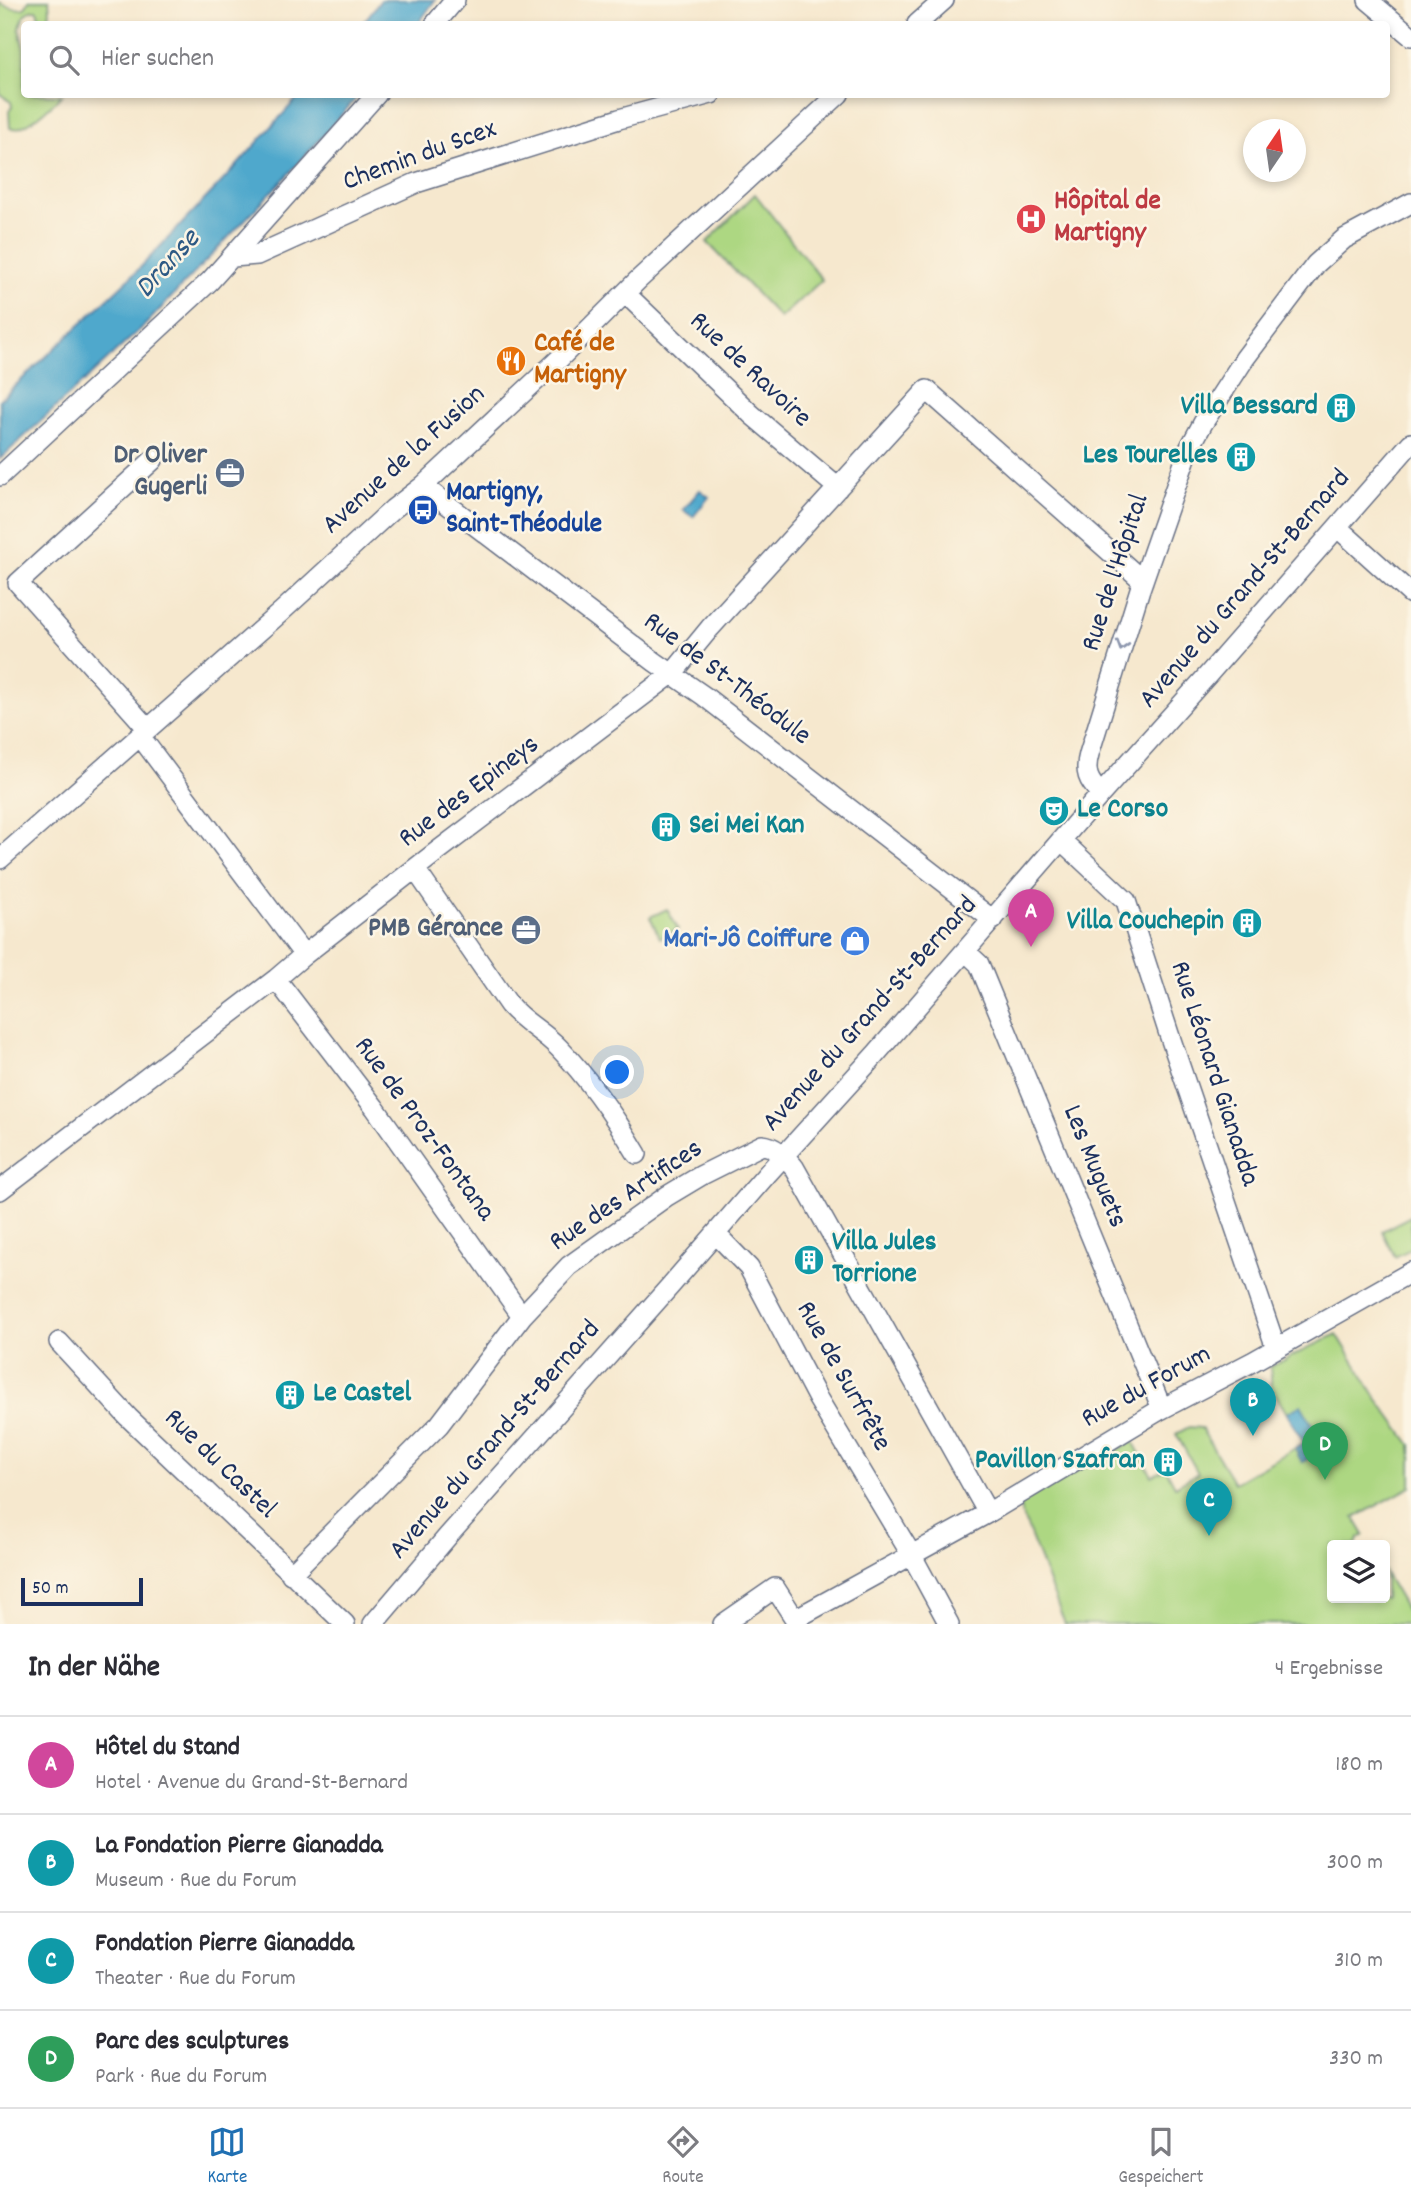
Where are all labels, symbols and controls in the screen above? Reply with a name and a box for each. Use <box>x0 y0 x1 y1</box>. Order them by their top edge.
search box <box>21 21 1390 98</box>
icon: search <box>45 41 83 79</box>
text: Hier suchen <box>101 41 214 78</box>
street label: Chemin du Scex <box>338 111 502 203</box>
north arrow <box>1243 119 1306 182</box>
place label: Hôpital de Martigny <box>1054 183 1161 255</box>
hospital icon: Hôpital de Martigny <box>1014 202 1048 236</box>
water label: Dranse <box>126 219 213 309</box>
street label: Rue de Ravoire <box>679 304 819 438</box>
place label: Café de Martigny <box>534 325 628 397</box>
restaurant icon: Café de Martigny <box>494 344 528 378</box>
street label: Avenue de la Fusion <box>314 377 496 545</box>
place label: Villa Bessard <box>1181 388 1318 428</box>
building icon: Villa Bessard <box>1324 391 1358 425</box>
place label: Dr Oliver Gugerli <box>114 437 208 509</box>
place label: Les Tourelles <box>1083 437 1218 477</box>
building icon: Les Tourelles <box>1224 440 1258 474</box>
office icon: Dr Oliver Gugerli <box>213 456 247 490</box>
street label: Avenue du Grand-St-Bernard <box>1131 461 1361 719</box>
place label: Martigny, Saint-Théodule <box>446 474 602 546</box>
street label: Rue de l'Hôpital <box>1073 489 1161 657</box>
bus stop icon: Martigny, Saint-Théodule <box>406 493 440 527</box>
street label: Rue de St-Théodule <box>634 603 818 757</box>
one-way arrow <box>1116 640 1131 652</box>
street label: Rue des Epineys <box>391 727 549 859</box>
place label: Le Corso <box>1077 791 1168 831</box>
theatre icon: Le Corso <box>1037 794 1071 828</box>
place label: Sei Mei Kan <box>689 807 805 847</box>
building icon: Sei Mei Kan <box>649 810 683 844</box>
street label: Avenue du Grand-St-Bernard <box>754 888 988 1142</box>
pin: A <box>1008 889 1054 947</box>
place label: Villa Couchepin <box>1067 903 1224 943</box>
building icon: Villa Couchepin <box>1230 906 1264 940</box>
place label: PMB Gérance <box>368 910 503 950</box>
office icon: PMB Gérance <box>509 913 543 947</box>
place label: Mari-Jô Coiffure <box>663 921 832 961</box>
shop icon: Mari-Jô Coiffure <box>838 924 872 958</box>
street label: Rue Léonard Gianadda <box>1158 956 1268 1192</box>
street label: Rue de Proz-Fontana <box>342 1029 504 1231</box>
your location <box>600 1055 634 1089</box>
street label: Les Muguets <box>1050 1100 1136 1234</box>
street label: Rue des Artifices <box>542 1131 712 1263</box>
place label: Villa Jules Torrione <box>832 1224 937 1296</box>
building icon: Villa Jules Torrione <box>792 1243 826 1277</box>
street label: Rue de Surfrête <box>784 1295 900 1459</box>
street label: Avenue du Grand-St-Bernard <box>381 1312 611 1570</box>
street label: Rue du Forum <box>1075 1336 1219 1440</box>
place label: Le Castel <box>313 1375 412 1415</box>
building icon: Le Castel <box>273 1378 307 1412</box>
pin: B <box>1230 1378 1276 1436</box>
street label: Rue du Castel <box>153 1401 285 1530</box>
pin: D <box>1302 1422 1348 1480</box>
place label: Pavillon Szafran <box>975 1442 1145 1482</box>
building icon: Pavillon Szafran <box>1151 1445 1185 1479</box>
pin: C <box>1186 1478 1232 1536</box>
map controls <box>1327 1540 1390 1603</box>
button: layers <box>1327 1540 1390 1603</box>
scale bar <box>21 1575 144 1607</box>
text: 50 m <box>32 1576 69 1603</box>
text: In der Nähe <box>28 1648 160 1691</box>
text: 4 Ergebnisse <box>1275 1653 1383 1686</box>
text: Hôtel du Stand <box>95 1730 240 1767</box>
text: A <box>45 1749 57 1782</box>
text: 180 m <box>1335 1749 1383 1782</box>
text: Hotel · Avenue du Grand-St-Bernard <box>95 1767 408 1800</box>
text: La Fondation Pierre Gianadda <box>95 1828 383 1865</box>
text: B <box>46 1847 56 1880</box>
text: 300 m <box>1327 1847 1383 1880</box>
text: Museum · Rue du Forum <box>95 1865 297 1898</box>
text: Fondation Pierre Gianadda <box>95 1926 354 1963</box>
text: C <box>45 1945 57 1978</box>
text: 310 m <box>1334 1945 1383 1978</box>
text: Theater · Rue du Forum <box>95 1963 296 1996</box>
text: Parc des sculptures <box>95 2024 289 2061</box>
text: D <box>45 2043 57 2076</box>
text: 330 m <box>1329 2043 1383 2076</box>
text: Park · Rue du Forum <box>95 2061 267 2094</box>
tab: Karte <box>207 2123 247 2192</box>
tab: Route <box>662 2123 704 2192</box>
tab: Gespeichert <box>1118 2123 1204 2192</box>

